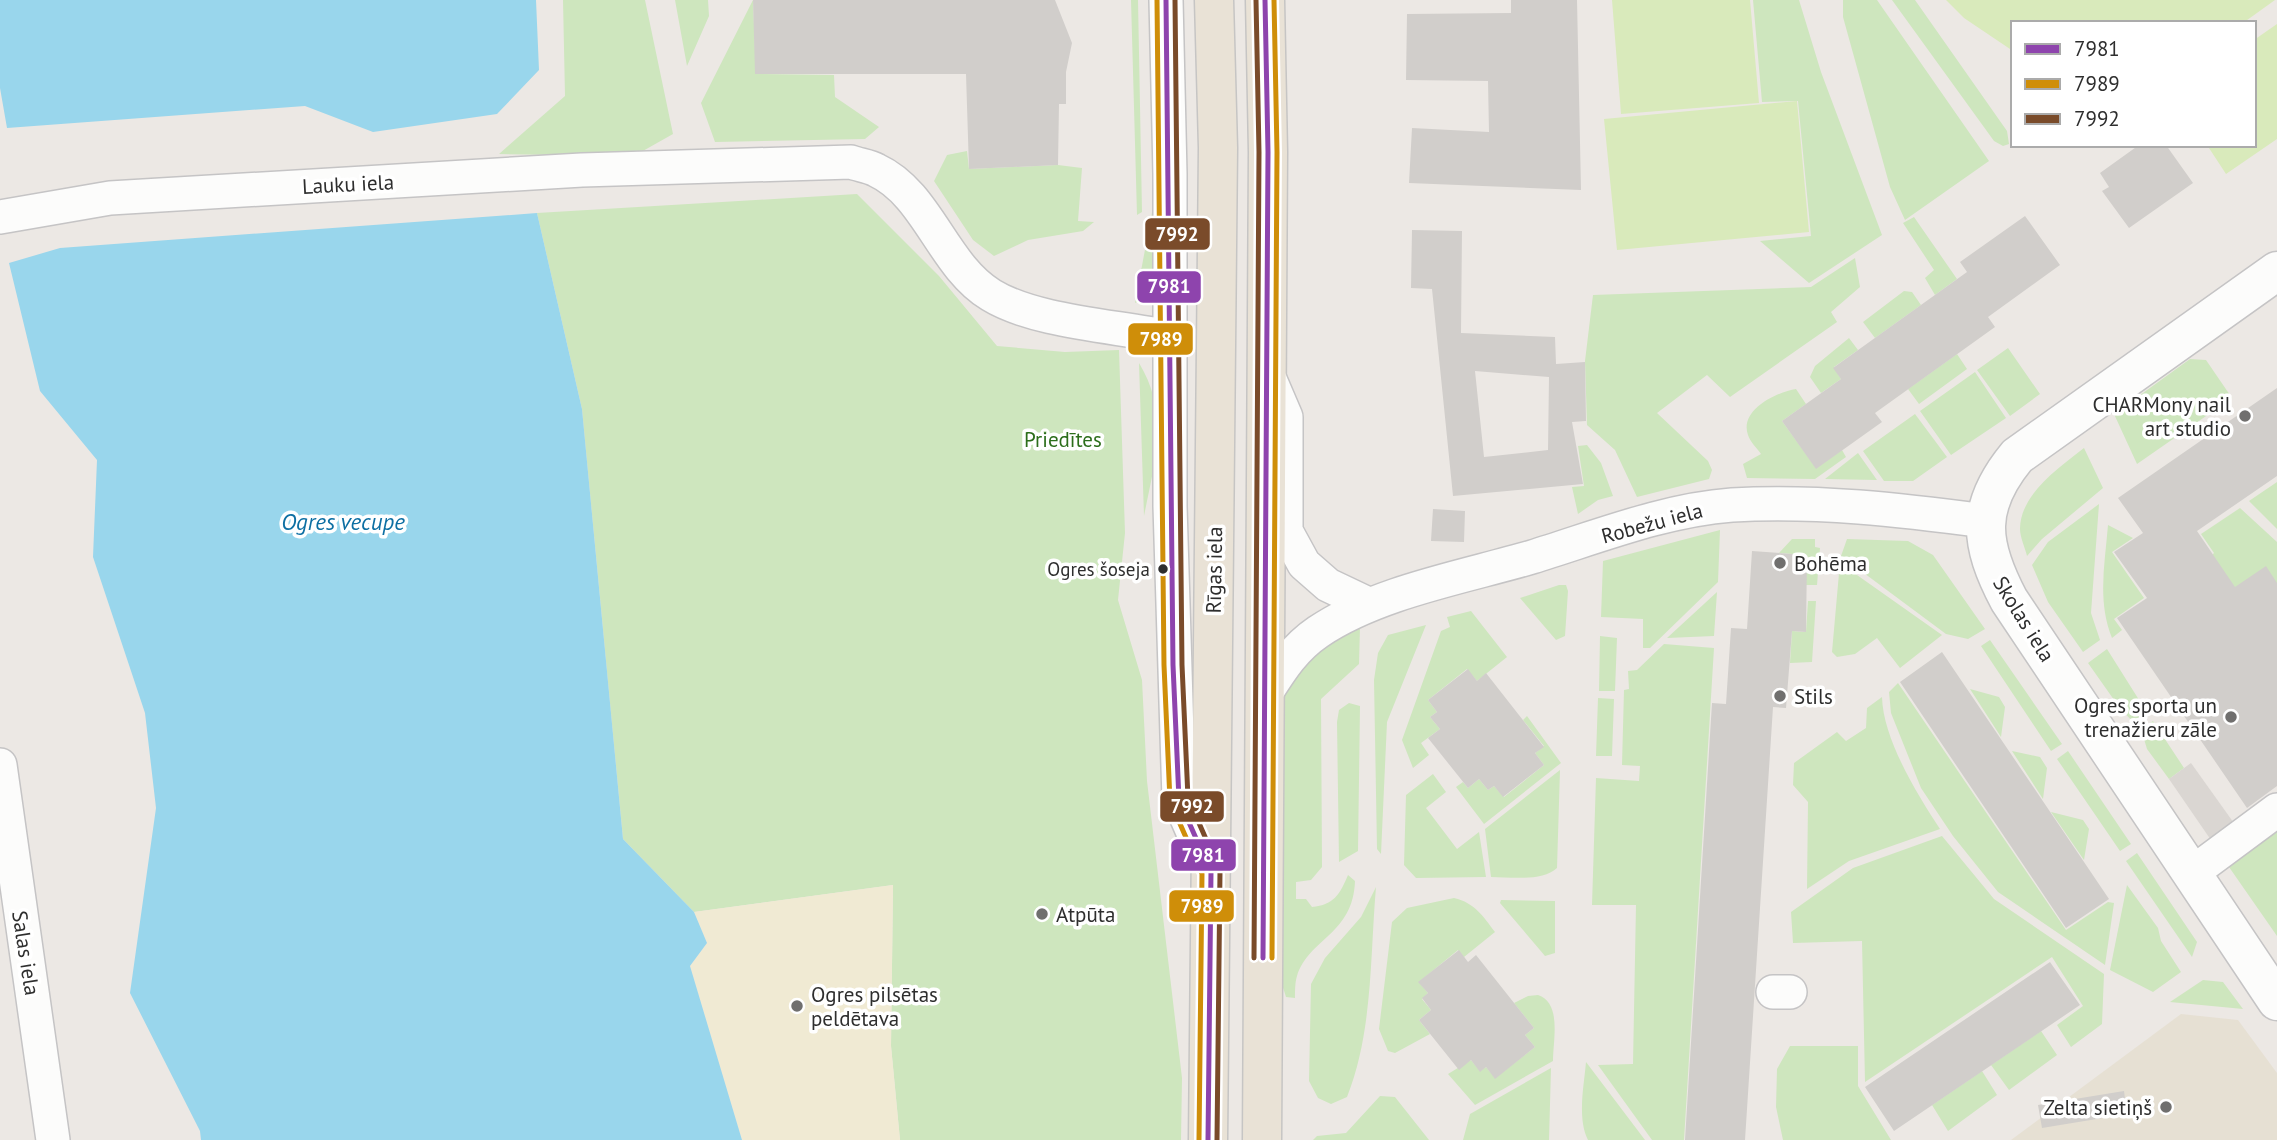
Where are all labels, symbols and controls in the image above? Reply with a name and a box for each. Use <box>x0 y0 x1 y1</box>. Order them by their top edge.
legend <box>2011 21 2256 147</box>
text: 7981 <box>2074 35 2120 62</box>
text: 7989 <box>2074 70 2120 97</box>
text: 7992 <box>2074 105 2120 132</box>
street label: Lauku iela <box>301 168 395 200</box>
line badge: 7992 <box>1144 217 1211 251</box>
text: 7992 <box>1155 222 1199 246</box>
line badge: 7981 <box>1136 270 1202 304</box>
text: 7981 <box>1147 274 1191 298</box>
line badge: 7989 <box>1127 322 1194 356</box>
text: 7989 <box>1139 327 1183 351</box>
place label: CHARMony nail art studio <box>2092 391 2231 442</box>
marker: CHARMony nail art studio <box>2237 408 2253 424</box>
park label: Priedītes <box>1024 426 1102 453</box>
street label: Robežu iela <box>1598 497 1706 549</box>
water label: Ogres vecupe <box>281 507 405 536</box>
street label: Rīgas iela <box>1200 526 1228 614</box>
place label: Bohēma <box>1794 550 1867 577</box>
marker: Bohēma <box>1772 555 1788 571</box>
place label: Ogres šoseja <box>1047 557 1150 581</box>
marker: Ogres šoseja <box>1156 562 1170 576</box>
street label: Skolas iela <box>1987 571 2061 667</box>
place label: Stils <box>1794 683 1833 710</box>
marker: Stils <box>1772 688 1788 704</box>
place label: Ogres sporta un trenažieru zāle <box>2074 692 2217 743</box>
marker: Ogres sporta un trenažieru zāle <box>2223 709 2239 725</box>
line badge: 7992 <box>1159 790 1225 823</box>
text: 7992 <box>1170 794 1214 818</box>
line badge: 7981 <box>1170 838 1237 872</box>
text: 7981 <box>1181 843 1225 867</box>
line badge: 7989 <box>1168 889 1235 923</box>
text: 7989 <box>1180 894 1224 918</box>
place label: Atpūta <box>1056 901 1115 928</box>
marker: Atpūta <box>1034 906 1050 922</box>
street label: Salas iela <box>6 909 46 997</box>
place label: Ogres pilsētas peldētava <box>811 981 938 1032</box>
marker: Ogres pilsētas peldētava <box>789 998 805 1014</box>
place label: Zelta sietiņš <box>2043 1094 2152 1121</box>
marker: Zelta sietiņš <box>2158 1099 2174 1115</box>

